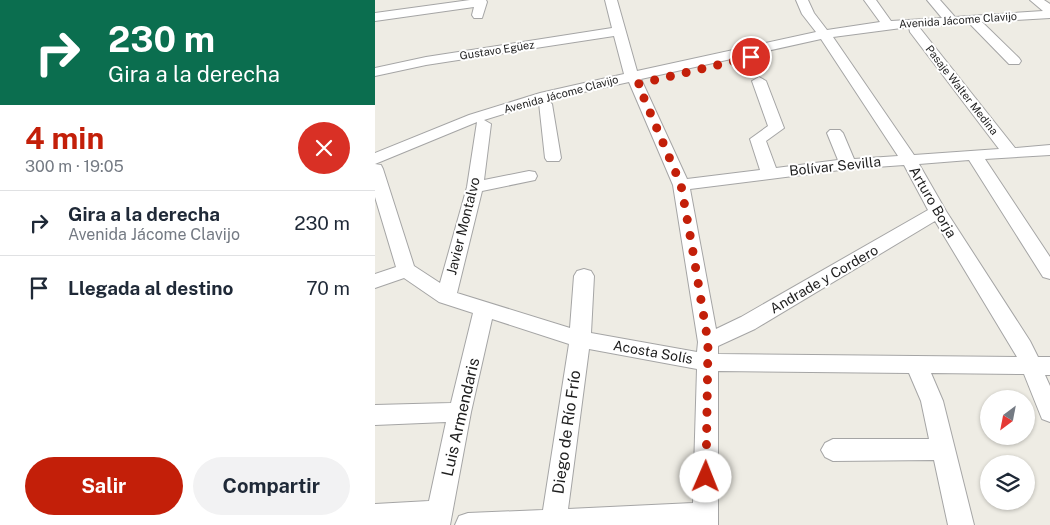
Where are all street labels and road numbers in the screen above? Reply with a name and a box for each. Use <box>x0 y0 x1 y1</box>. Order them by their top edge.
street label: Avenida Jácome Clavijo <box>899 10 1017 30</box>
street label: Gustavo Egüez <box>459 38 535 62</box>
street label: Pasaje Walter Medina <box>923 43 1001 137</box>
street label: Avenida Jácome Clavijo <box>502 73 620 115</box>
street label: Bolívar Sevilla <box>788 153 882 179</box>
street label: Arturo Borja <box>906 164 960 240</box>
street label: Javier Montalvo <box>443 175 483 277</box>
street label: Andrade y Cordero <box>767 241 881 316</box>
street label: Acosta Solís <box>612 337 694 367</box>
street label: Luis Armendaris <box>438 356 483 478</box>
street label: Diego de Río Frío <box>548 369 585 495</box>

